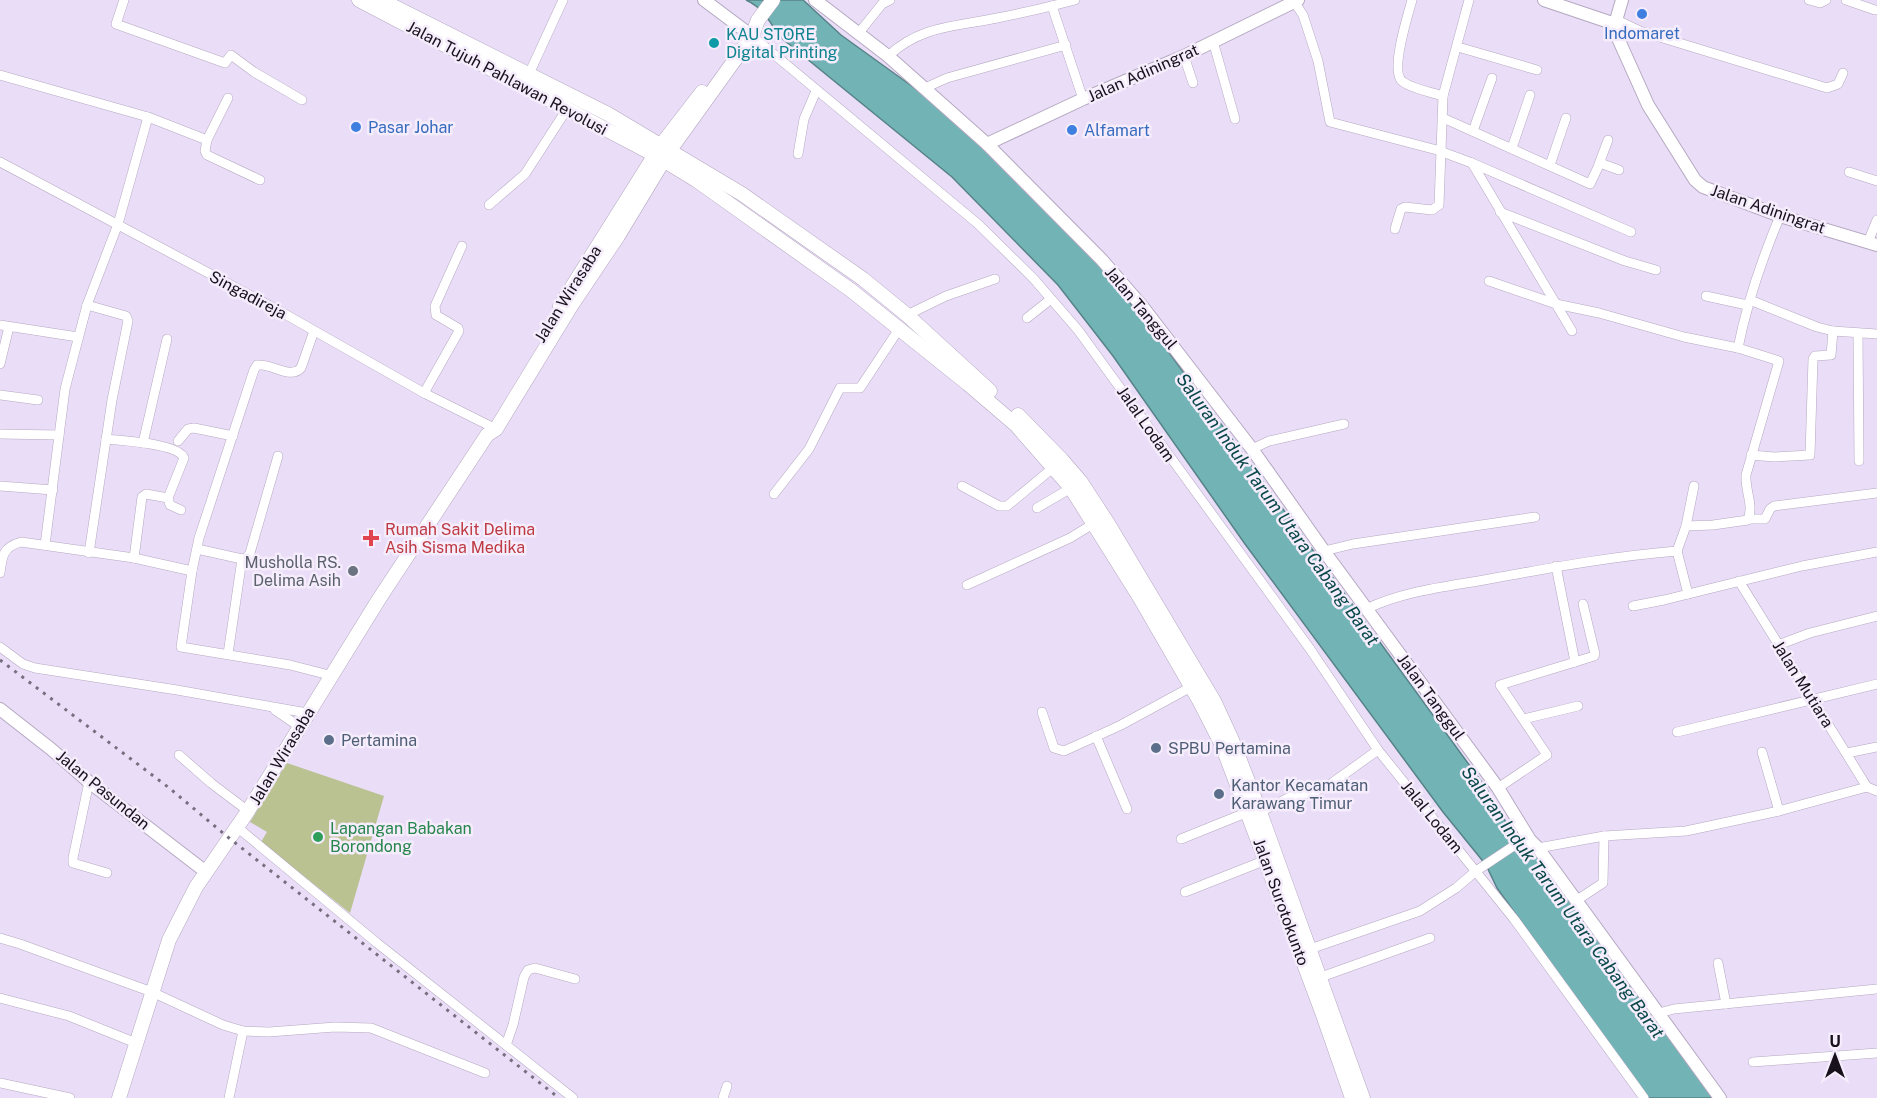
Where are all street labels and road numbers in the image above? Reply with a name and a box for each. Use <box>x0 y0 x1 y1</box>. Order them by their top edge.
street label: Jalan Tujuh Pahlawan Revolusi <box>403 17 611 139</box>
street label: Jalan Adiningrat <box>1084 40 1202 106</box>
street label: Jalan Adiningrat <box>1708 181 1828 237</box>
street label: Jalan Wirasaba <box>531 242 605 346</box>
street label: Jalan Tanggul <box>1101 263 1181 353</box>
street label: Singadireja <box>206 267 290 323</box>
street label: Jalal Lodam <box>1113 383 1179 465</box>
street label: Jalan Mutiara <box>1769 637 1837 731</box>
street label: Jalan Tanggul <box>1393 650 1469 744</box>
street label: Jalan Wirasaba <box>245 704 319 808</box>
street label: Jalan Pasundan <box>52 746 154 834</box>
street label: Jalal Lodam <box>1397 777 1467 857</box>
street label: Jalan Surotokunto <box>1249 836 1313 968</box>

